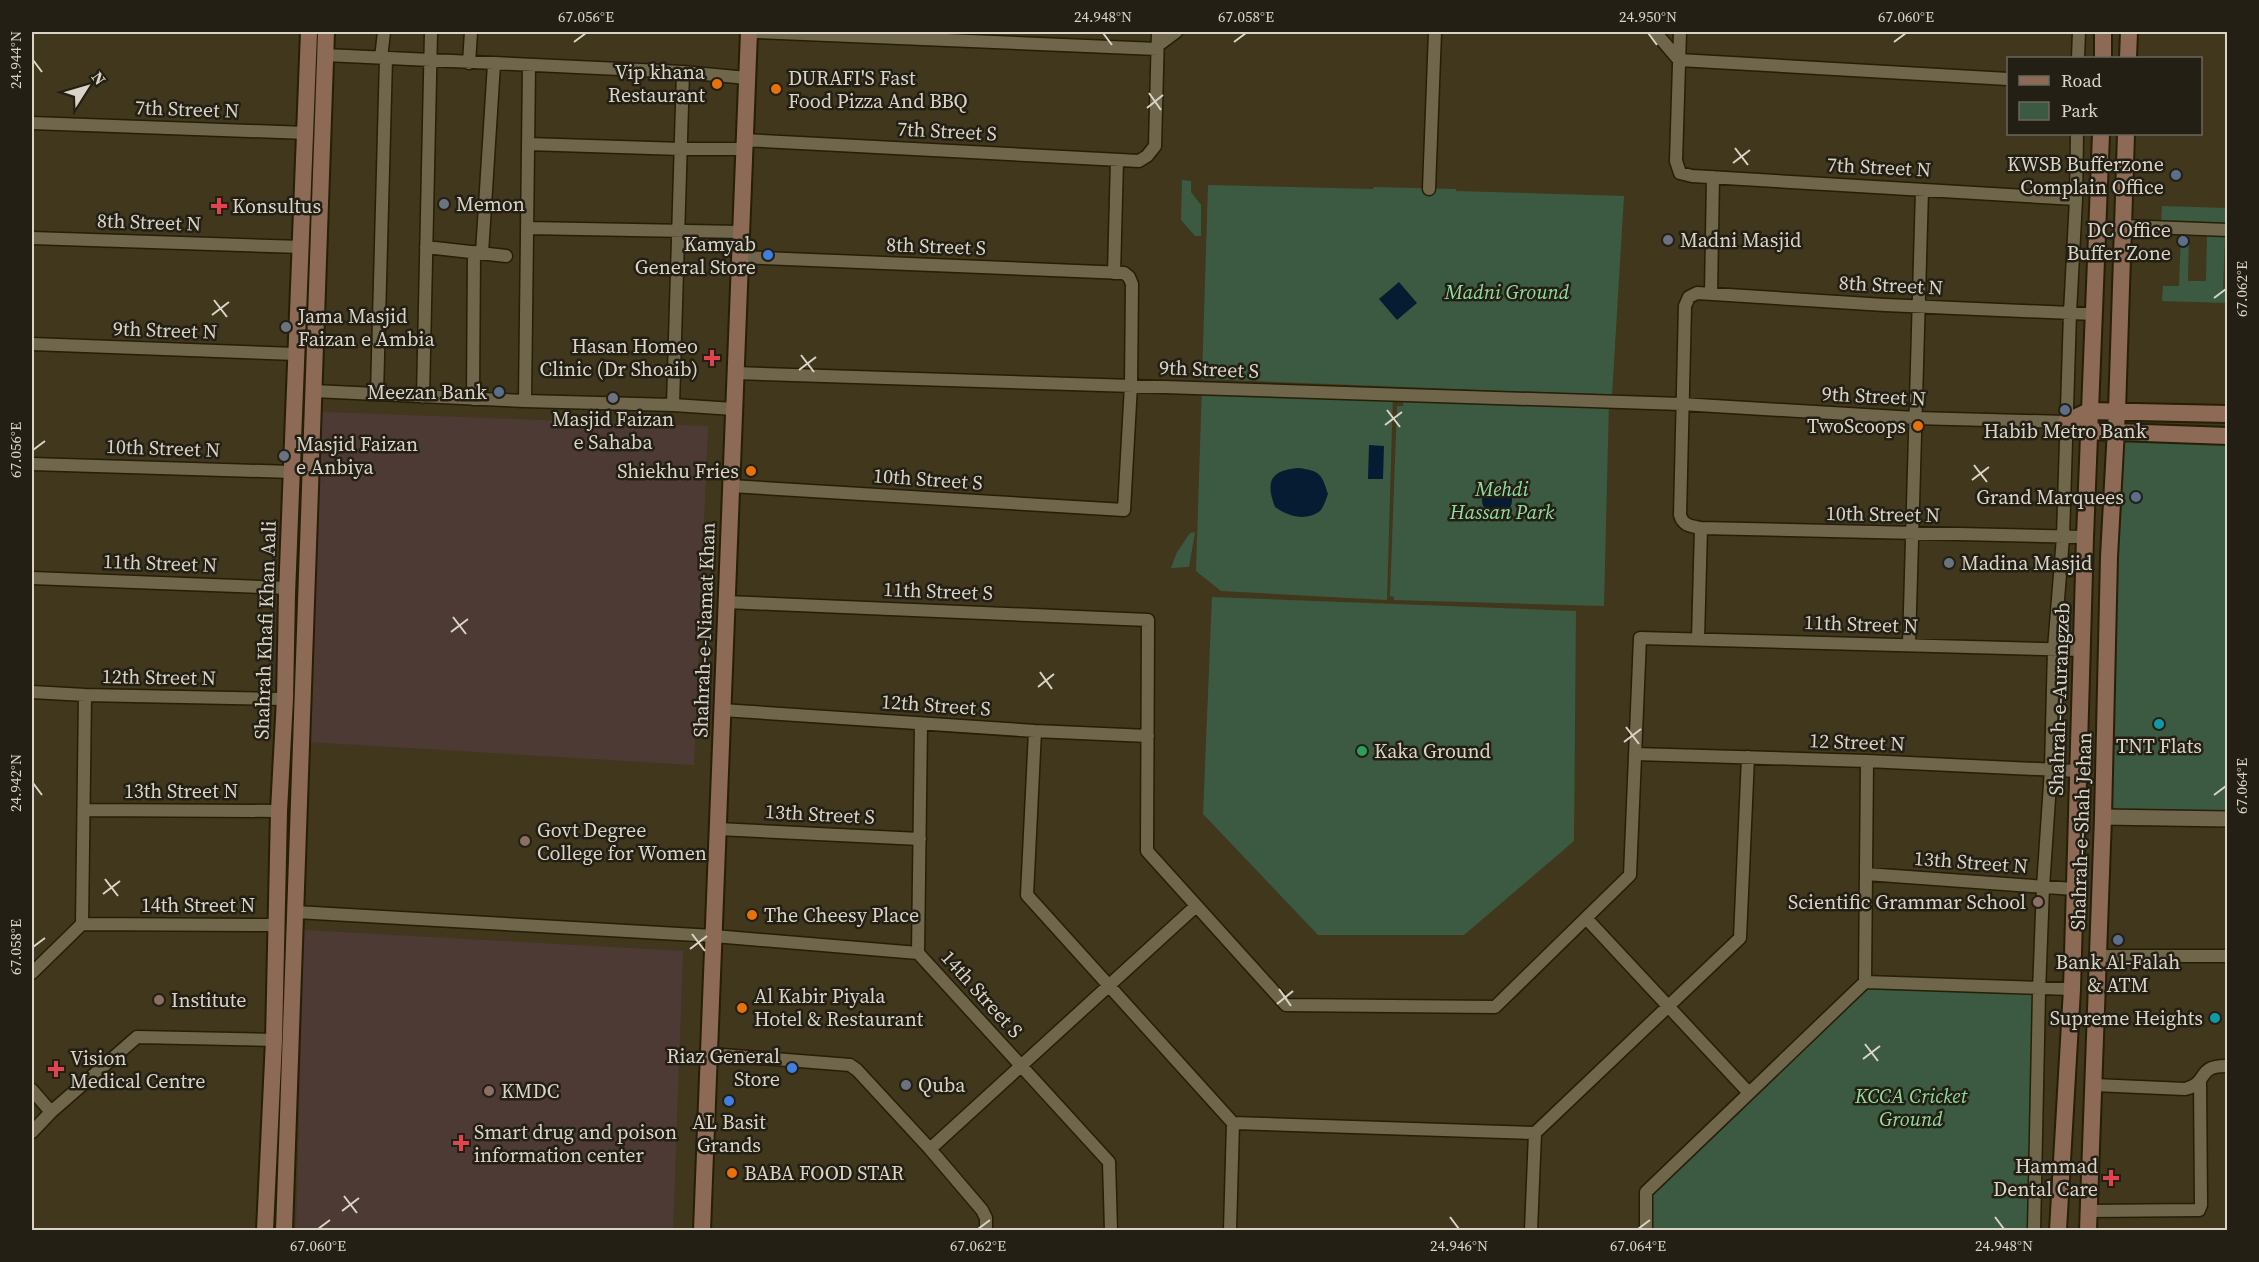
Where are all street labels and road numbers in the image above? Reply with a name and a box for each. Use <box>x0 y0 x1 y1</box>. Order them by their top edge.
street label: 7th Street N <box>134 93 240 125</box>
street label: 7th Street S <box>896 114 998 148</box>
street label: 7th Street N <box>1826 150 1932 184</box>
street label: 8th Street N <box>96 206 202 238</box>
street label: 8th Street S <box>886 230 986 262</box>
street label: 8th Street N <box>1838 268 1944 302</box>
street label: 9th Street N <box>112 314 218 346</box>
street label: 9th Street S <box>1159 353 1259 385</box>
street label: 9th Street N <box>1821 379 1927 413</box>
street label: 10th Street N <box>105 432 221 464</box>
street label: 10th Street S <box>872 461 984 497</box>
street label: 10th Street N <box>1826 499 1940 529</box>
street label: Shahrah Khafi Khan Aali <box>247 520 283 740</box>
street label: Shahrah-e-Niamat Khan <box>686 522 722 738</box>
street label: 11th Street N <box>102 547 218 579</box>
street label: 11th Street S <box>883 575 993 607</box>
street label: Shahrah-e-Aurangzeb <box>2042 602 2076 796</box>
street label: 11th Street N <box>1803 608 1919 640</box>
street label: 12th Street N <box>102 662 216 692</box>
street label: 12th Street S <box>880 687 992 723</box>
street label: 12 Street N <box>1809 726 1905 758</box>
street label: Shahrah-e-Shah Jehan <box>2064 732 2098 930</box>
street label: 13th Street N <box>124 777 238 805</box>
street label: 13th Street S <box>764 797 876 831</box>
street label: 13th Street N <box>1913 844 2029 880</box>
street label: 14th Street N <box>141 891 255 919</box>
street label: 14th Street S <box>935 944 1029 1044</box>

